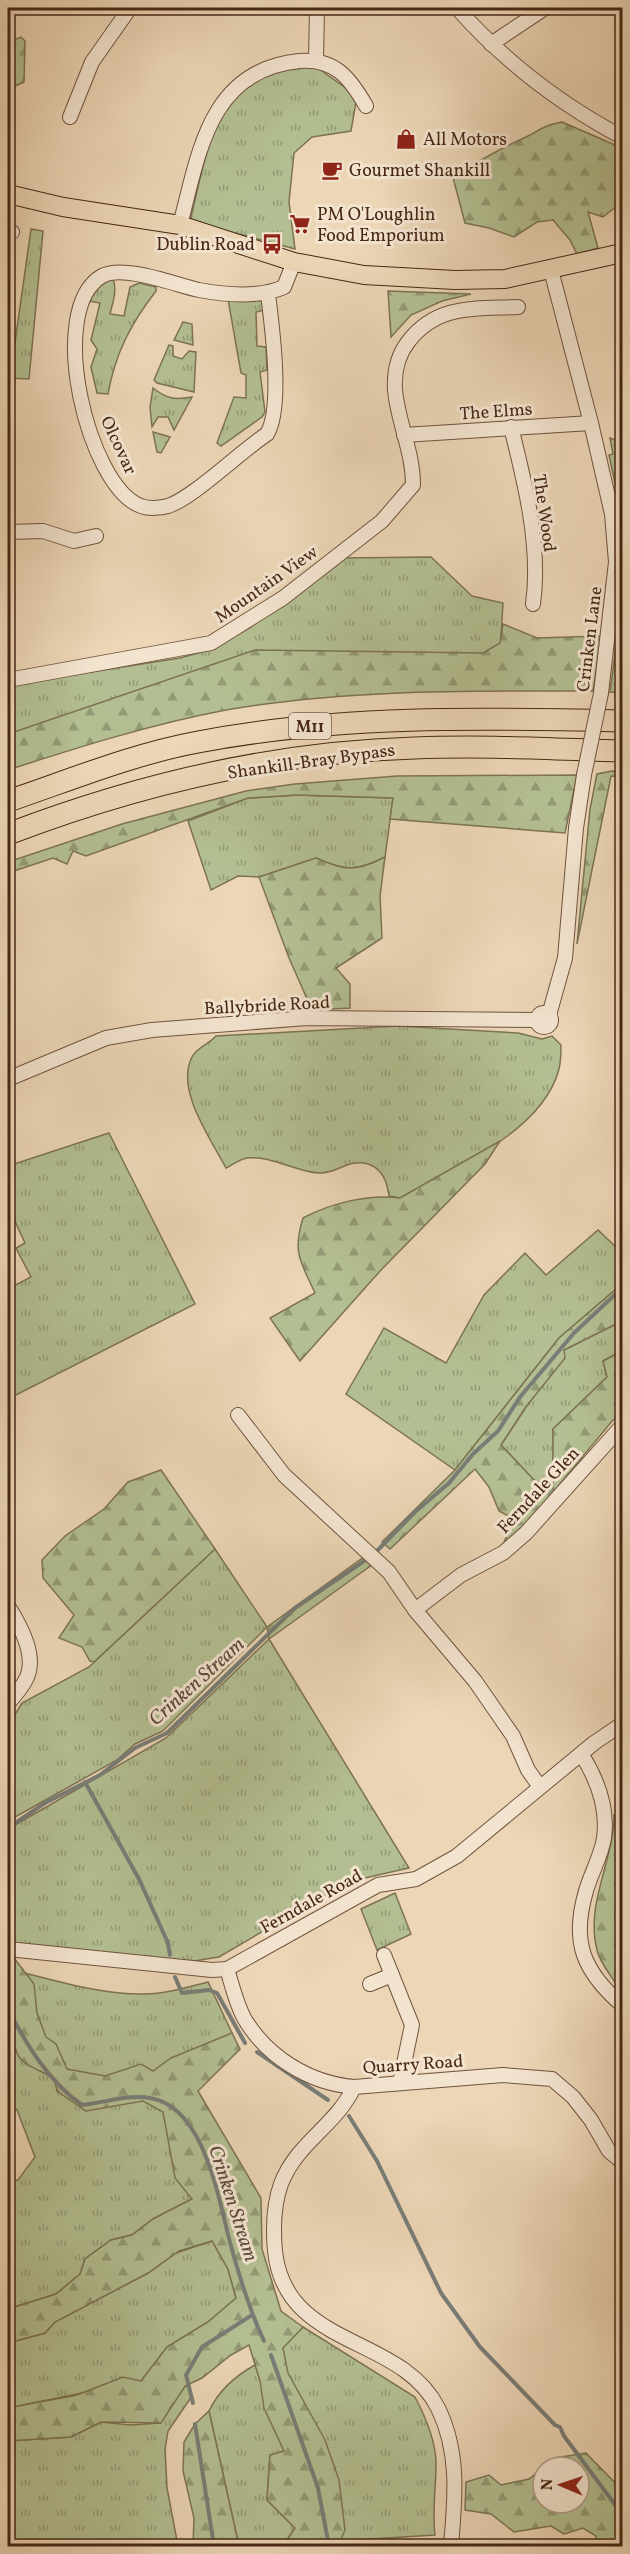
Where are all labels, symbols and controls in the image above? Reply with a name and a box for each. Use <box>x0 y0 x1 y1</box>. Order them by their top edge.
shop icon: All Motors <box>394 127 418 151</box>
place label: All Motors <box>423 128 507 153</box>
cafe icon: Gourmet Shankill <box>320 158 344 182</box>
place label: Gourmet Shankill <box>349 159 490 184</box>
place label: PM O'Loughlin Food Emporium <box>317 203 445 249</box>
supermarket icon: PM O'Loughlin Food Emporium <box>288 212 312 236</box>
bus stop icon: Dublin Road <box>260 232 284 256</box>
place label: Dublin Road <box>156 233 255 258</box>
street label: The Elms <box>459 397 533 428</box>
street label: Olcovar <box>93 412 142 479</box>
street label: The Wood <box>526 473 561 554</box>
street label: Mountain View <box>210 540 323 630</box>
street label: Crinken Lane <box>572 585 609 693</box>
road number: M11 <box>289 713 331 739</box>
street label: Shankill-Bray Bypass <box>226 738 397 787</box>
street label: Ballybride Road <box>203 991 331 1022</box>
street label: Ferndale Glen <box>492 1442 586 1540</box>
water label: Crinken Stream <box>143 1632 252 1733</box>
street label: Ferndale Road <box>256 1864 367 1941</box>
street label: Quarry Road <box>362 2050 464 2081</box>
water label: Crinken Stream <box>200 2142 264 2265</box>
north arrow <box>531 2455 591 2515</box>
text: N <box>537 2478 559 2491</box>

